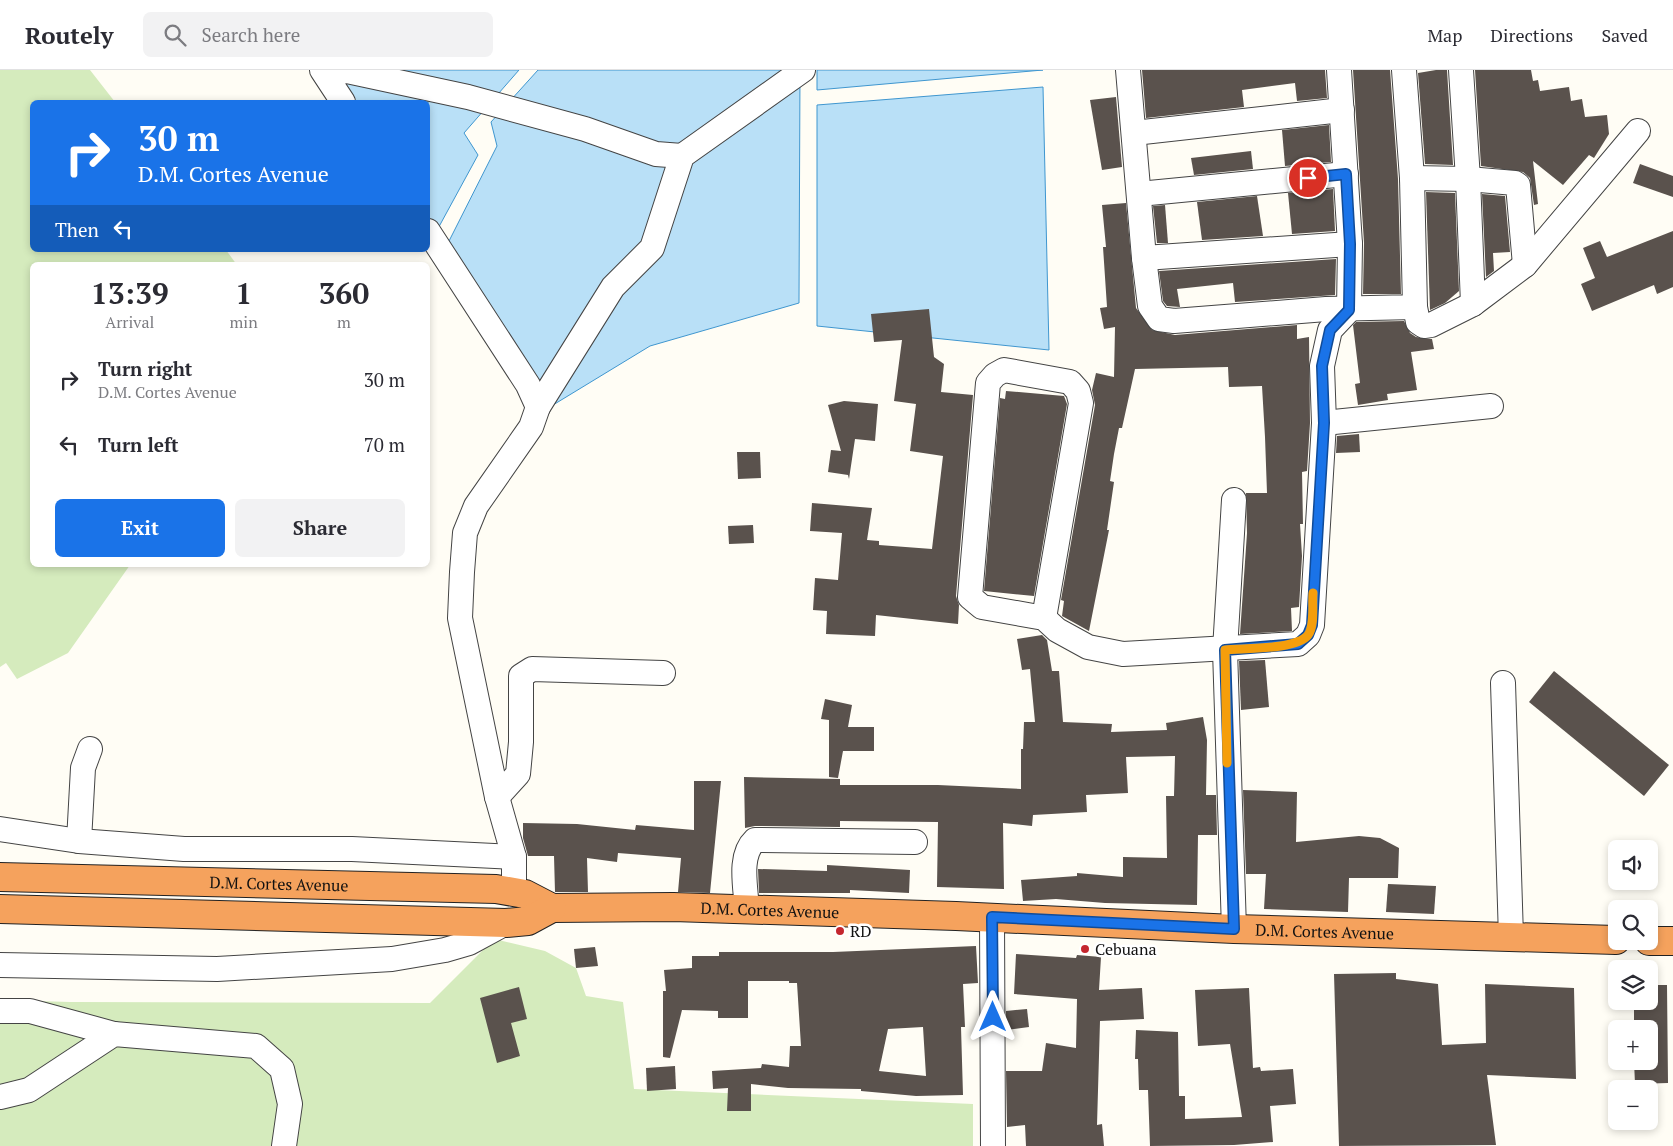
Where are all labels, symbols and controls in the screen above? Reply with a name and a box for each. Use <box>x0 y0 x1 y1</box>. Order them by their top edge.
search box <box>143 12 493 57</box>
text: Routely <box>25 19 113 51</box>
icon: search <box>161 21 189 49</box>
text: Search here <box>201 22 300 47</box>
text: Map <box>1427 23 1462 47</box>
text: Directions <box>1490 23 1573 47</box>
text: Saved <box>1601 23 1648 47</box>
text: 30 m <box>138 115 219 161</box>
icon: right <box>55 120 120 185</box>
pin <box>1287 157 1329 199</box>
text: D.M. Cortes Avenue <box>138 159 329 188</box>
icon: arrive <box>1294 164 1322 192</box>
icon: left <box>109 215 137 243</box>
text: Then <box>55 217 99 242</box>
text: 13:39 <box>91 273 169 313</box>
text: 1 <box>235 273 252 313</box>
text: 360 <box>318 273 369 313</box>
text: Arrival <box>105 311 154 333</box>
text: min <box>230 311 258 333</box>
text: m <box>337 311 351 333</box>
text: Turn right <box>98 356 192 381</box>
icon: right <box>55 366 83 394</box>
text: 30 m <box>364 367 405 392</box>
text: D.M. Cortes Avenue <box>98 381 237 403</box>
icon: left <box>55 431 83 459</box>
text: Turn left <box>98 432 179 457</box>
text: 70 m <box>364 432 405 457</box>
button: Exit <box>55 499 225 557</box>
button: Share <box>235 499 405 557</box>
map controls <box>1608 840 1658 1130</box>
button: sound <box>1608 840 1658 890</box>
street label: D.M. Cortes Avenue <box>209 871 349 896</box>
street label: D.M. Cortes Avenue <box>700 897 840 923</box>
button: search <box>1608 900 1658 950</box>
street label: D.M. Cortes Avenue <box>1255 919 1394 945</box>
place label: RD <box>850 920 872 942</box>
marker: RD <box>834 925 846 937</box>
place label: Cebuana <box>1095 938 1157 960</box>
marker: Cebuana <box>1079 943 1091 955</box>
button: layers <box>1608 960 1658 1010</box>
position arrow <box>966 990 1018 1042</box>
button: + <box>1608 1020 1658 1070</box>
button: − <box>1608 1080 1658 1130</box>

